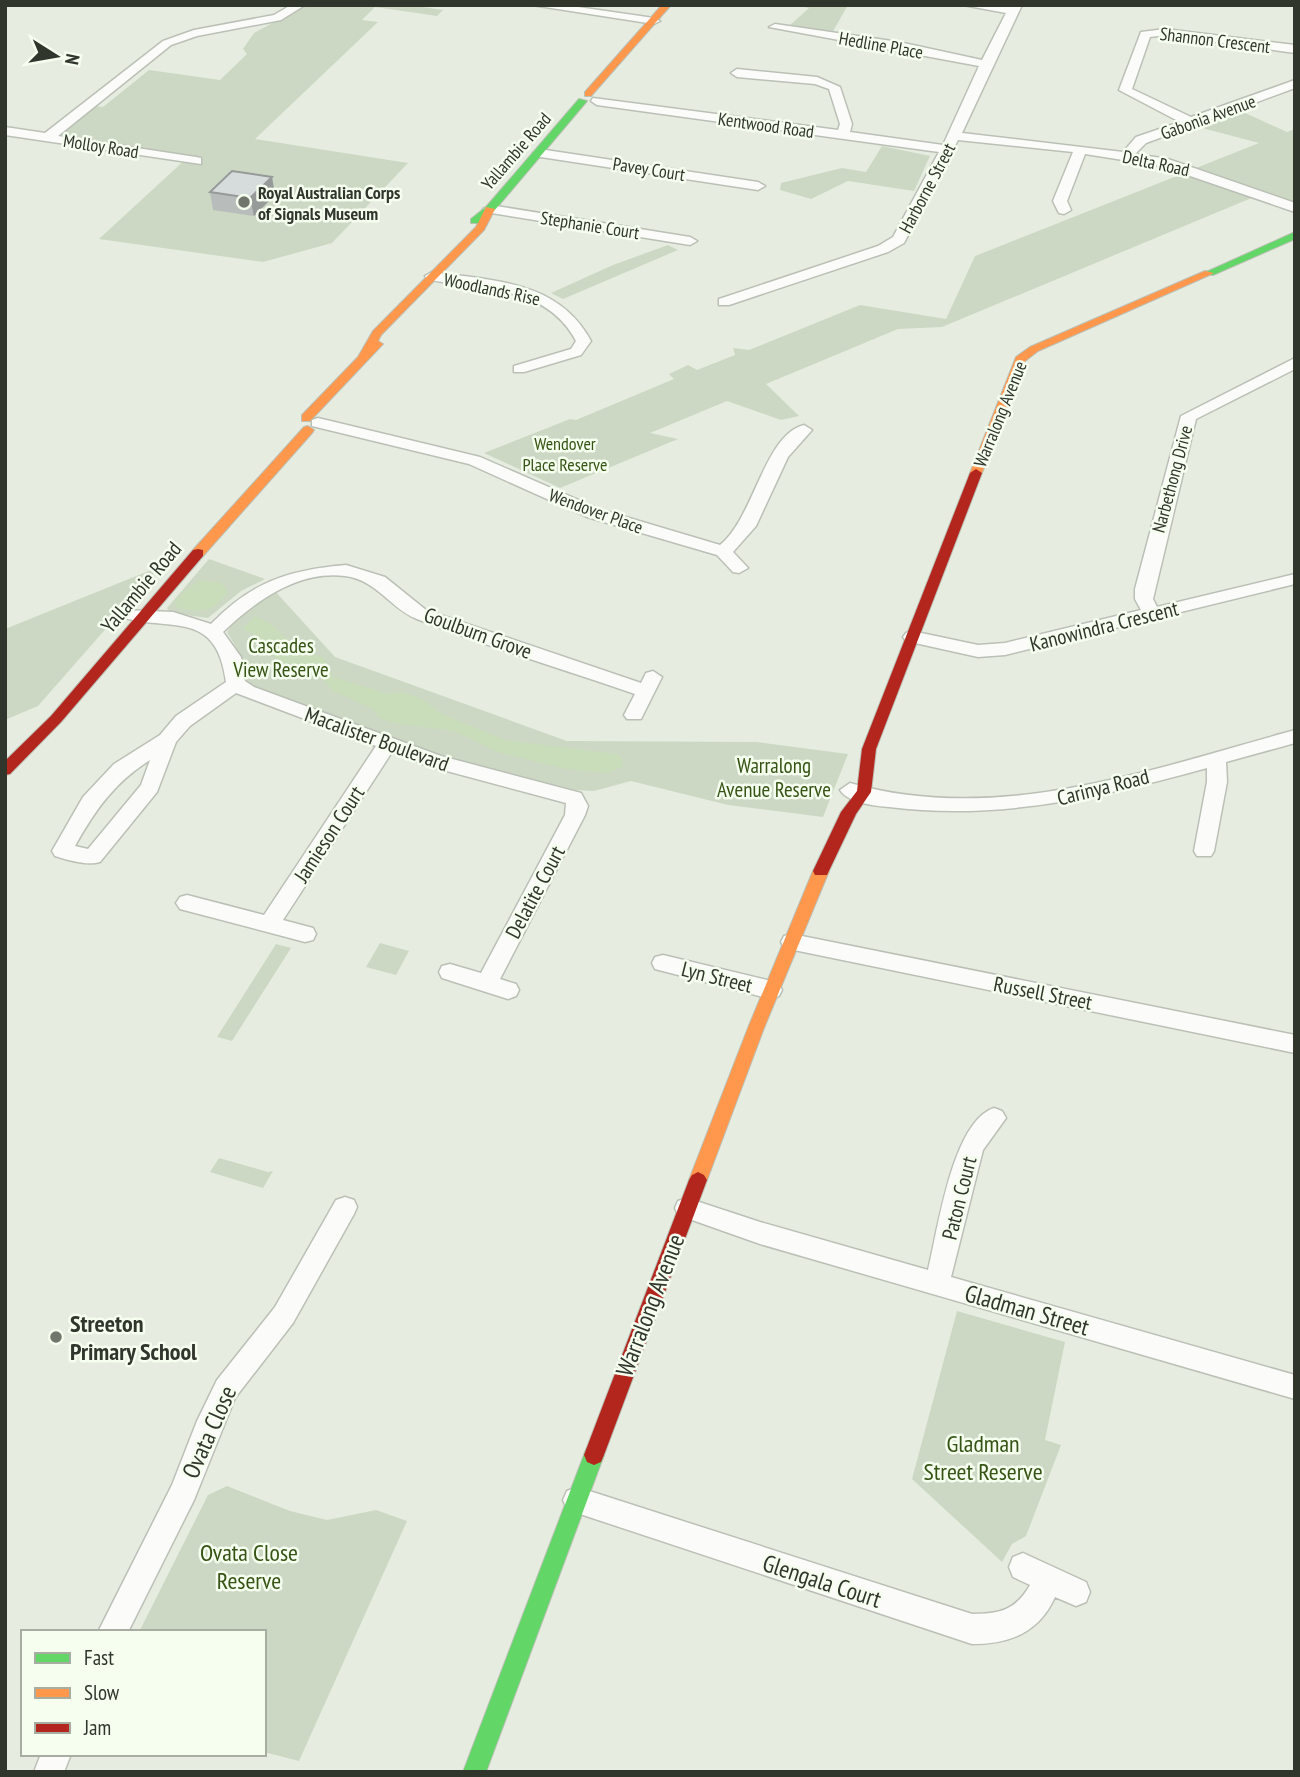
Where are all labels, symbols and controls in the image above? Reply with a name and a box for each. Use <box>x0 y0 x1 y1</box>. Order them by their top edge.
north arrow <box>21 21 91 91</box>
street label: Shannon Crescent <box>1159 22 1272 58</box>
street label: Hedline Place <box>837 26 925 64</box>
text: N <box>60 52 85 67</box>
street label: Gabonia Avenue <box>1157 89 1259 145</box>
street label: Yallambie Road <box>476 107 556 195</box>
street label: Kentwood Road <box>716 107 816 143</box>
street label: Molloy Road <box>62 129 140 163</box>
street label: Harborne Street <box>894 139 960 237</box>
street label: Delta Road <box>1120 145 1192 181</box>
street label: Pavey Court <box>611 152 687 186</box>
place label: Royal Australian Corps of Signals Museum <box>258 181 400 225</box>
marker: Royal Australian Corps of Signals Museum <box>236 194 252 210</box>
street label: Stephanie Court <box>539 206 641 244</box>
street label: Woodlands Rise <box>442 268 542 310</box>
street label: Warralong Avenue <box>968 358 1032 470</box>
street label: Narbethong Drive <box>1147 423 1197 535</box>
park label: Wendover Place Reserve <box>522 432 608 476</box>
street label: Wendover Place <box>546 483 646 539</box>
street label: Yallambie Road <box>95 536 187 638</box>
street label: Kanowindra Crescent <box>1027 594 1181 657</box>
street label: Goulburn Grove <box>420 601 536 665</box>
park label: Cascades View Reserve <box>232 632 329 683</box>
street label: Macalister Boulevard <box>301 700 453 778</box>
park label: Warralong Avenue Reserve <box>717 752 831 803</box>
street label: Carinya Road <box>1054 763 1152 811</box>
street label: Jamieson Court <box>287 781 370 888</box>
street label: Delatite Court <box>499 841 571 943</box>
street label: Lyn Street <box>679 955 755 999</box>
street label: Russell Street <box>991 970 1095 1016</box>
street label: Paton Court <box>936 1153 982 1242</box>
street label: Warralong Avenue <box>609 1230 691 1380</box>
street label: Gladman Street <box>961 1277 1093 1343</box>
place label: Streeton Primary School <box>70 1308 197 1367</box>
marker: Streeton Primary School <box>48 1329 64 1345</box>
street label: Ovata Close <box>175 1381 243 1483</box>
park label: Gladman Street Reserve <box>923 1428 1043 1487</box>
park label: Ovata Close Reserve <box>200 1537 298 1596</box>
street label: Glengala Court <box>759 1547 886 1615</box>
legend <box>21 1630 266 1756</box>
text: Fast <box>84 1644 114 1671</box>
text: Slow <box>84 1679 120 1706</box>
text: Jam <box>83 1714 111 1741</box>

